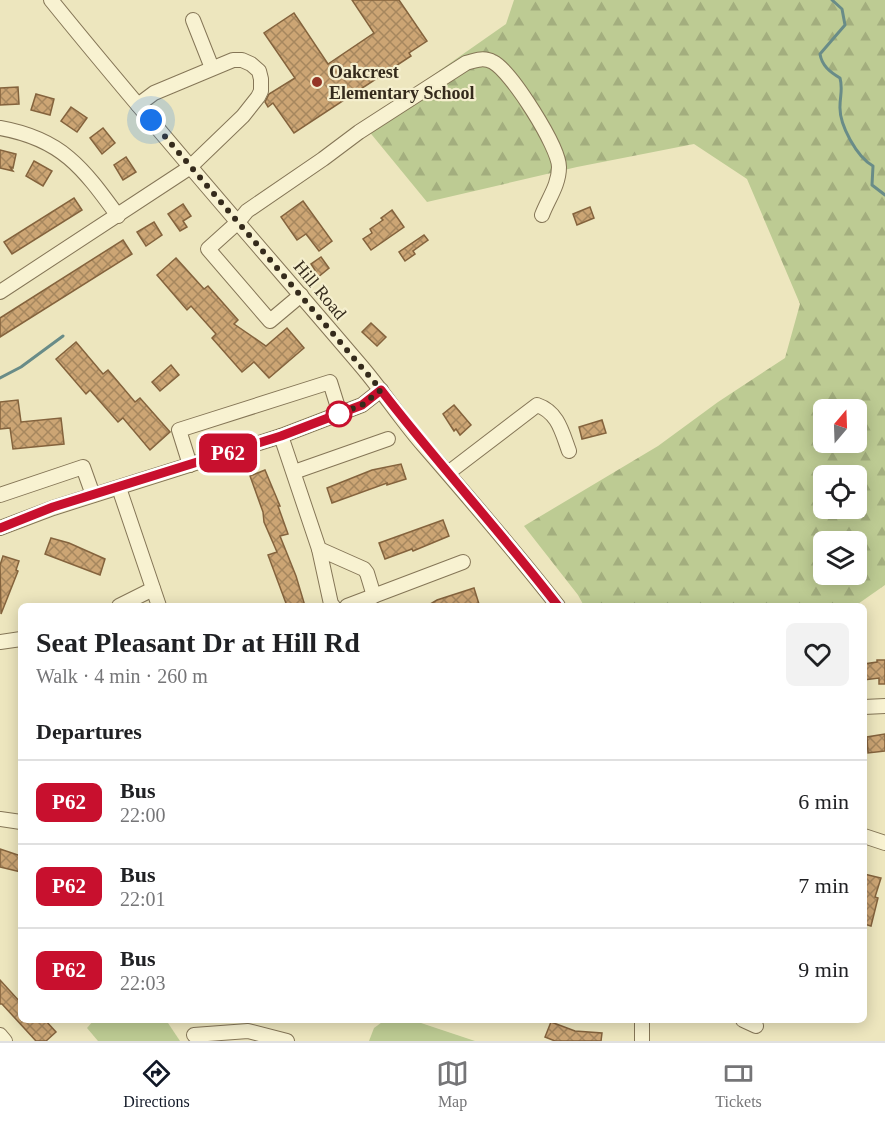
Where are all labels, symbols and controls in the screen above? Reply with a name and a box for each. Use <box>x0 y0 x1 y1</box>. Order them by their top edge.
place label: Oakcrest Elementary School <box>329 62 475 103</box>
marker: Oakcrest Elementary School <box>310 75 324 89</box>
your location <box>136 105 166 135</box>
street label: Hill Road <box>290 257 350 323</box>
north arrow <box>813 399 867 453</box>
map controls <box>813 399 867 585</box>
unlabelled marker <box>326 401 352 427</box>
line badge: P62 <box>194 434 262 472</box>
text: P62 <box>211 441 245 465</box>
button: locate <box>813 465 867 519</box>
button: layers <box>813 531 867 585</box>
button: heart <box>786 623 849 686</box>
text: Seat Pleasant Dr at Hill Rd <box>36 627 360 658</box>
text: Walk · 4 min · 260 m <box>36 665 208 687</box>
text: Departures <box>36 719 142 744</box>
text: Bus <box>120 778 155 803</box>
text: 6 min <box>798 789 849 814</box>
text: P62 <box>52 790 86 814</box>
text: 22:00 <box>120 804 166 826</box>
text: Bus <box>120 862 155 887</box>
text: 7 min <box>798 873 849 898</box>
text: P62 <box>52 874 86 898</box>
text: 22:01 <box>120 888 166 910</box>
text: Bus <box>120 946 155 971</box>
text: 9 min <box>798 957 849 982</box>
text: P62 <box>52 958 86 982</box>
text: 22:03 <box>120 972 166 994</box>
tab: Directions <box>123 1057 190 1111</box>
tab: Map <box>436 1057 469 1111</box>
tab: Tickets <box>715 1057 762 1111</box>

